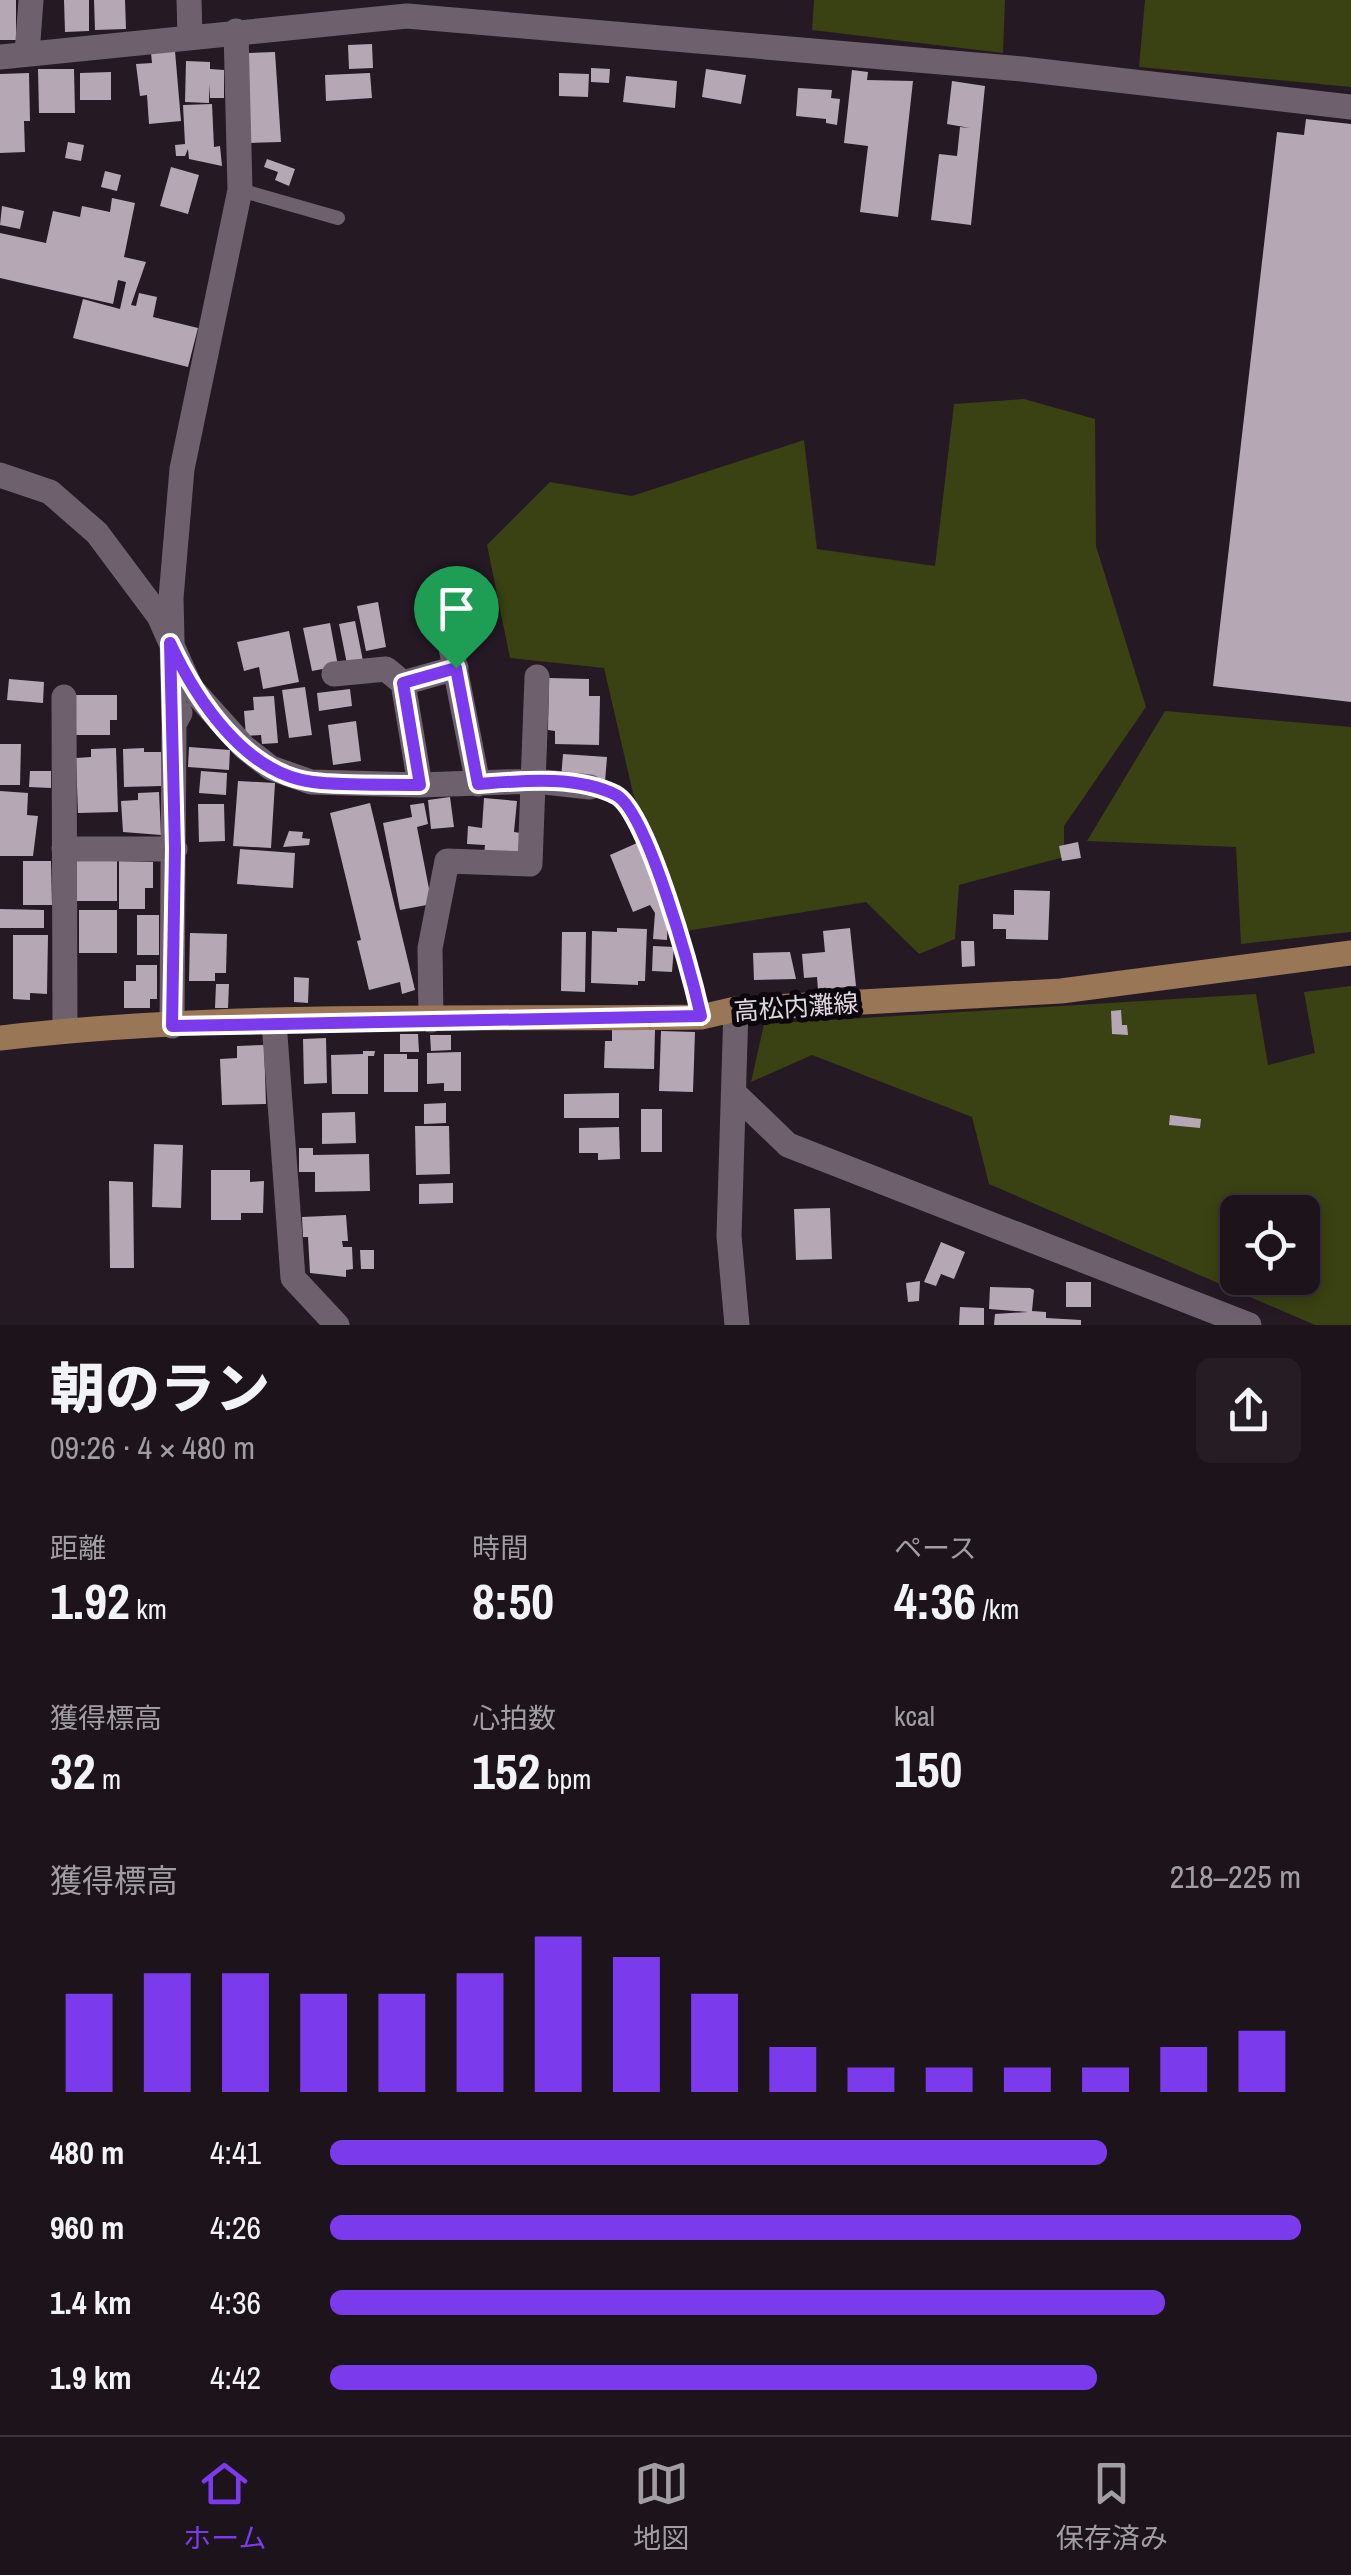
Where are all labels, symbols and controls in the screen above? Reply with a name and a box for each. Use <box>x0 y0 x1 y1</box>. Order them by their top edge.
pin <box>414 566 499 669</box>
icon: arrive <box>429 581 484 636</box>
street label: 高松内灘線 <box>732 986 860 1028</box>
map controls <box>1220 1195 1320 1295</box>
button: locate <box>1220 1195 1320 1295</box>
text: 朝のラン <box>50 1351 270 1425</box>
button: share <box>1196 1358 1301 1463</box>
text: 09:26 · 4 × 480 m <box>50 1426 255 1469</box>
text: 距離 <box>50 1529 106 1567</box>
text: 時間 <box>472 1529 528 1567</box>
text: ペース <box>894 1529 977 1567</box>
text: 1.92 <box>50 1567 130 1635</box>
text: 8:50 <box>472 1567 554 1635</box>
text: 4:36 <box>894 1567 976 1635</box>
text: km <box>130 1590 167 1628</box>
text: /km <box>976 1590 1019 1628</box>
text: kcal <box>894 1697 935 1735</box>
text: 獲得標高 <box>50 1699 162 1737</box>
text: 心拍数 <box>472 1699 556 1737</box>
text: 150 <box>894 1735 962 1803</box>
text: 32 <box>50 1737 96 1805</box>
text: 152 <box>472 1737 540 1805</box>
text: m <box>96 1760 121 1798</box>
text: bpm <box>540 1760 591 1798</box>
text: 218–225 m <box>1170 1855 1301 1898</box>
text: 獲得標高 <box>50 1859 178 1902</box>
text: 480 m <box>50 2131 124 2174</box>
text: 4:41 <box>210 2131 261 2174</box>
text: 960 m <box>50 2206 124 2249</box>
text: 4:26 <box>210 2206 261 2249</box>
text: 1.4 km <box>50 2281 132 2324</box>
text: 4:36 <box>210 2281 261 2324</box>
text: 1.9 km <box>50 2356 132 2399</box>
text: 4:42 <box>210 2356 261 2399</box>
tab: ホーム <box>183 2456 266 2557</box>
tab: 地図 <box>633 2456 689 2557</box>
tab: 保存済み <box>1056 2456 1168 2557</box>

